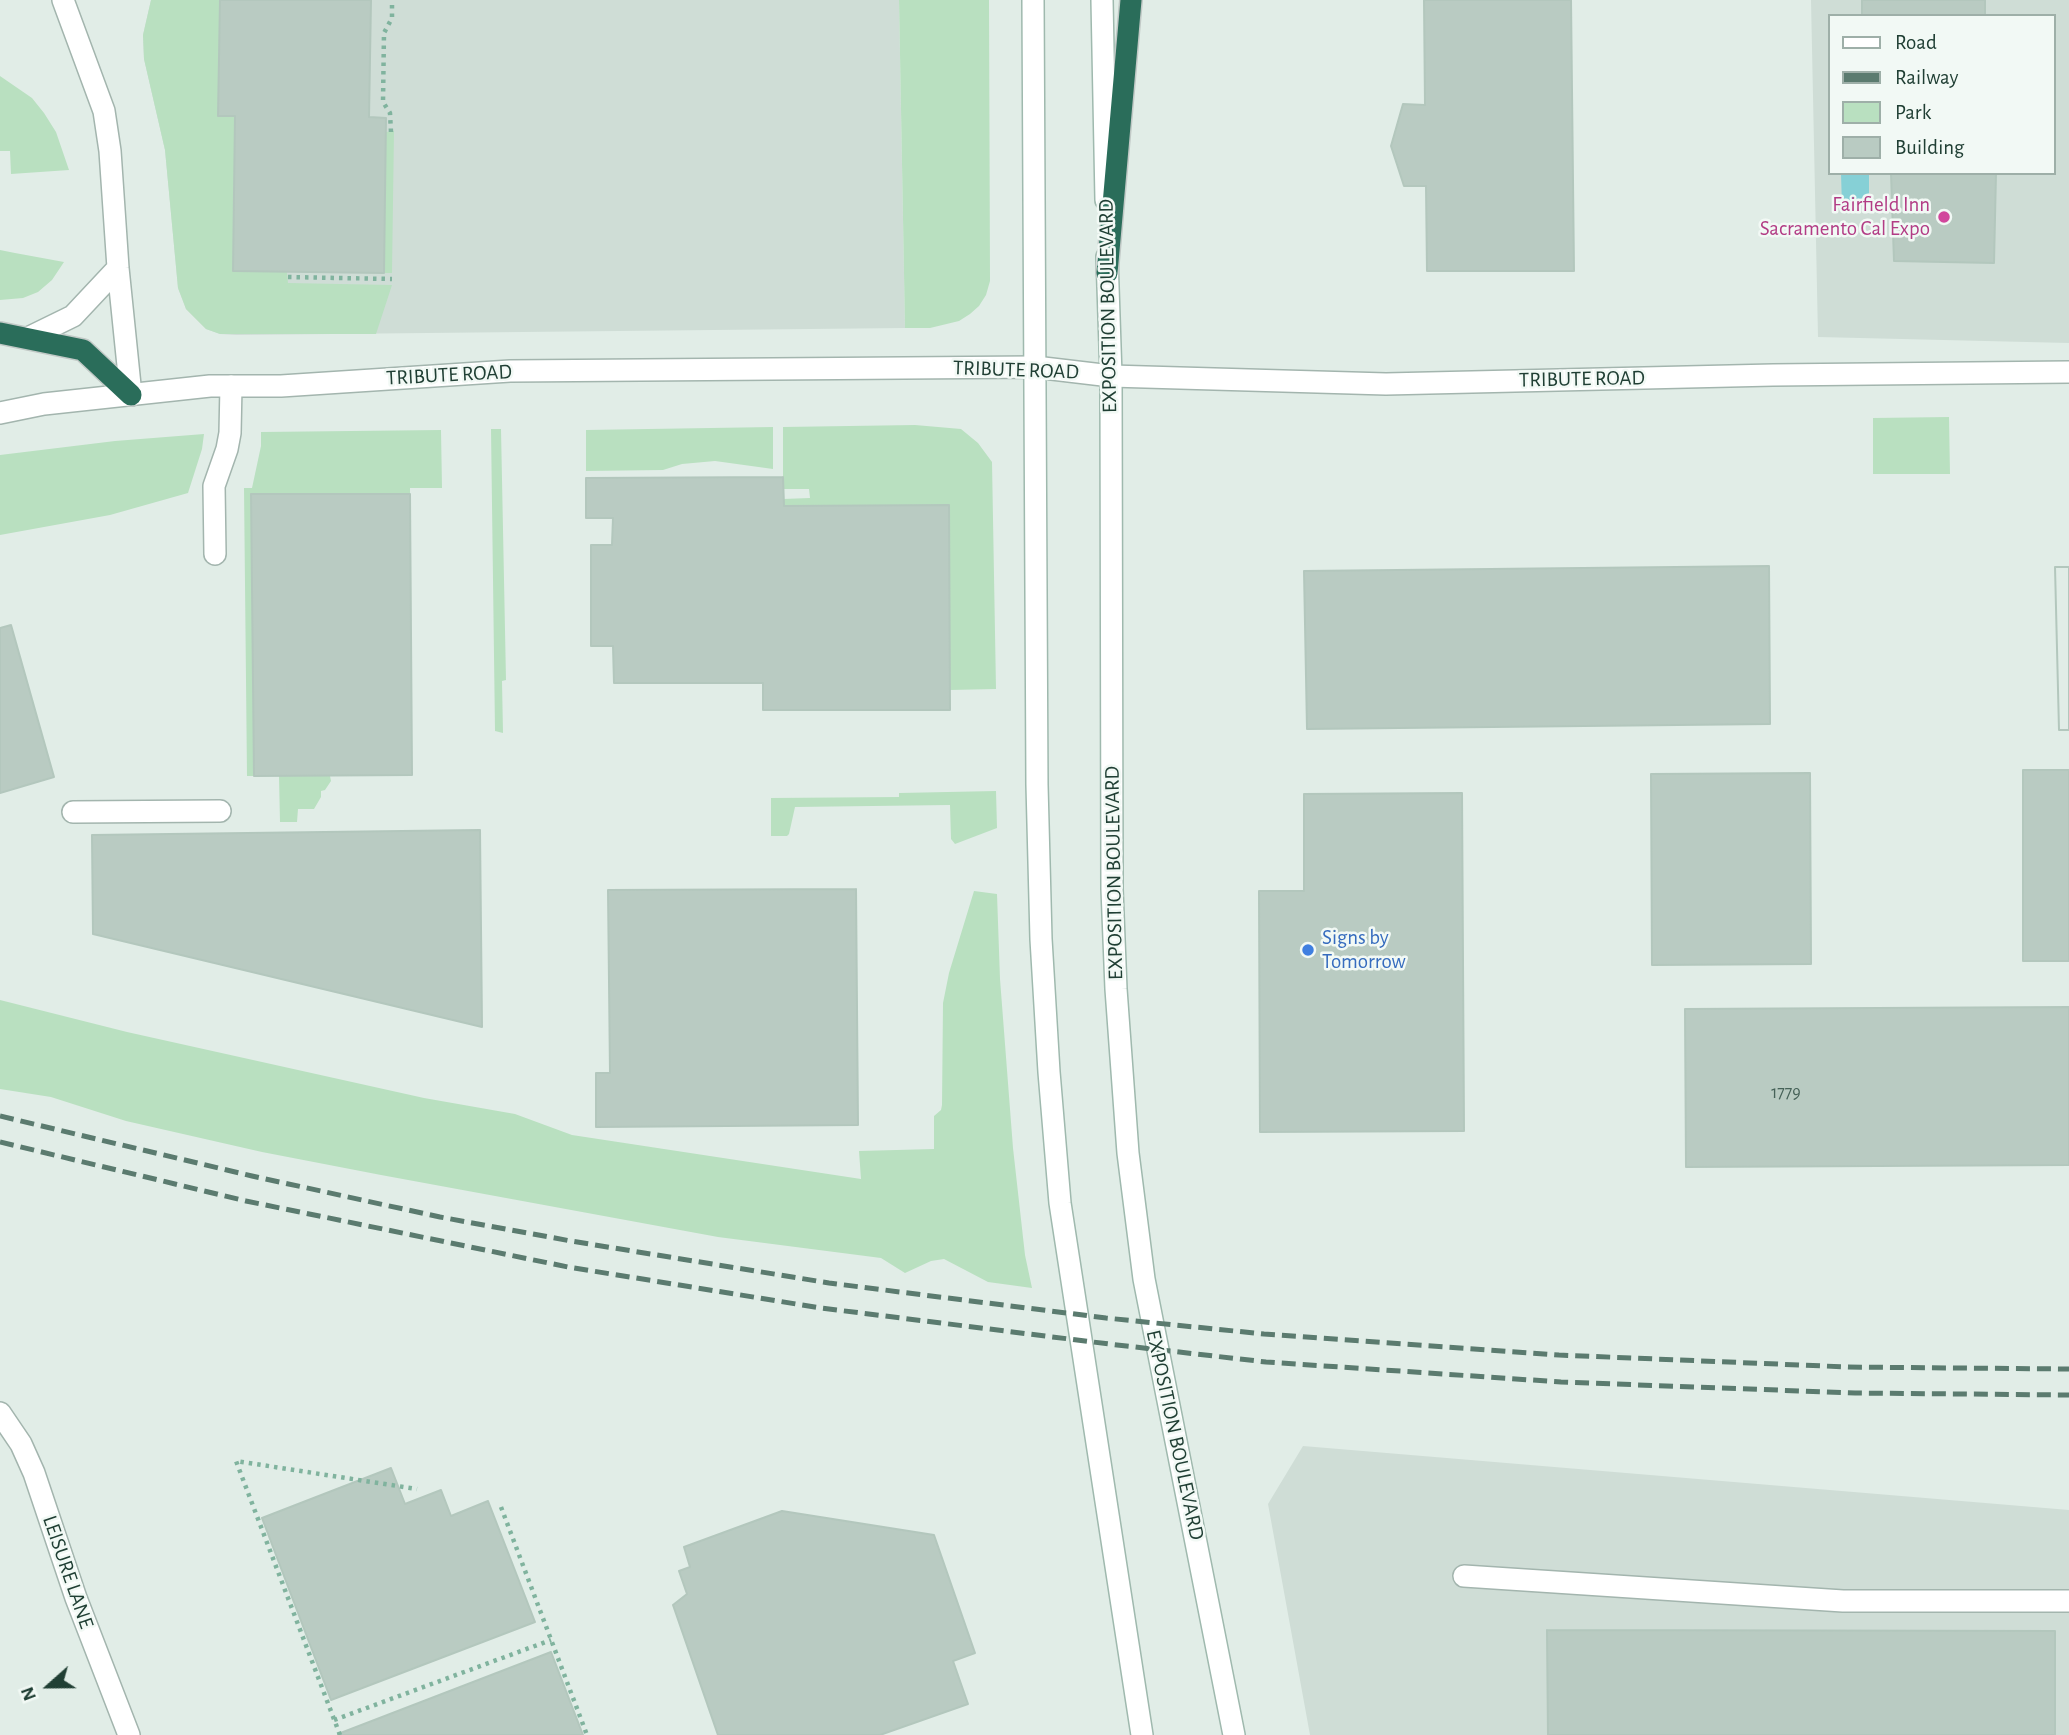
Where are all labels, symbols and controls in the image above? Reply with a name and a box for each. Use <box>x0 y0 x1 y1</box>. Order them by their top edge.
legend <box>1828 14 2055 175</box>
text: Road <box>1895 32 1937 53</box>
text: Railway <box>1895 67 1958 88</box>
text: Park <box>1895 102 1931 123</box>
text: Building <box>1895 137 1964 158</box>
place label: Fairfield Inn Sacramento Cal Expo <box>1760 192 1930 242</box>
street label: EXPOSITION BOULEVARD <box>1094 199 1122 413</box>
marker: Fairfield Inn Sacramento Cal Expo <box>1936 209 1952 225</box>
street label: TRIBUTE ROAD <box>953 355 1079 385</box>
street label: TRIBUTE ROAD <box>385 359 513 391</box>
street label: TRIBUTE ROAD <box>1519 365 1645 393</box>
street label: EXPOSITION BOULEVARD <box>1100 766 1128 980</box>
place label: Signs by Tomorrow <box>1322 925 1406 975</box>
marker: Signs by Tomorrow <box>1300 942 1316 958</box>
house number: 1779 <box>1771 1082 1801 1104</box>
street label: EXPOSITION BOULEVARD <box>1140 1328 1210 1542</box>
street label: LEISURE LANE <box>37 1512 99 1632</box>
north arrow <box>14 1651 84 1721</box>
text: N <box>18 1684 40 1703</box>

